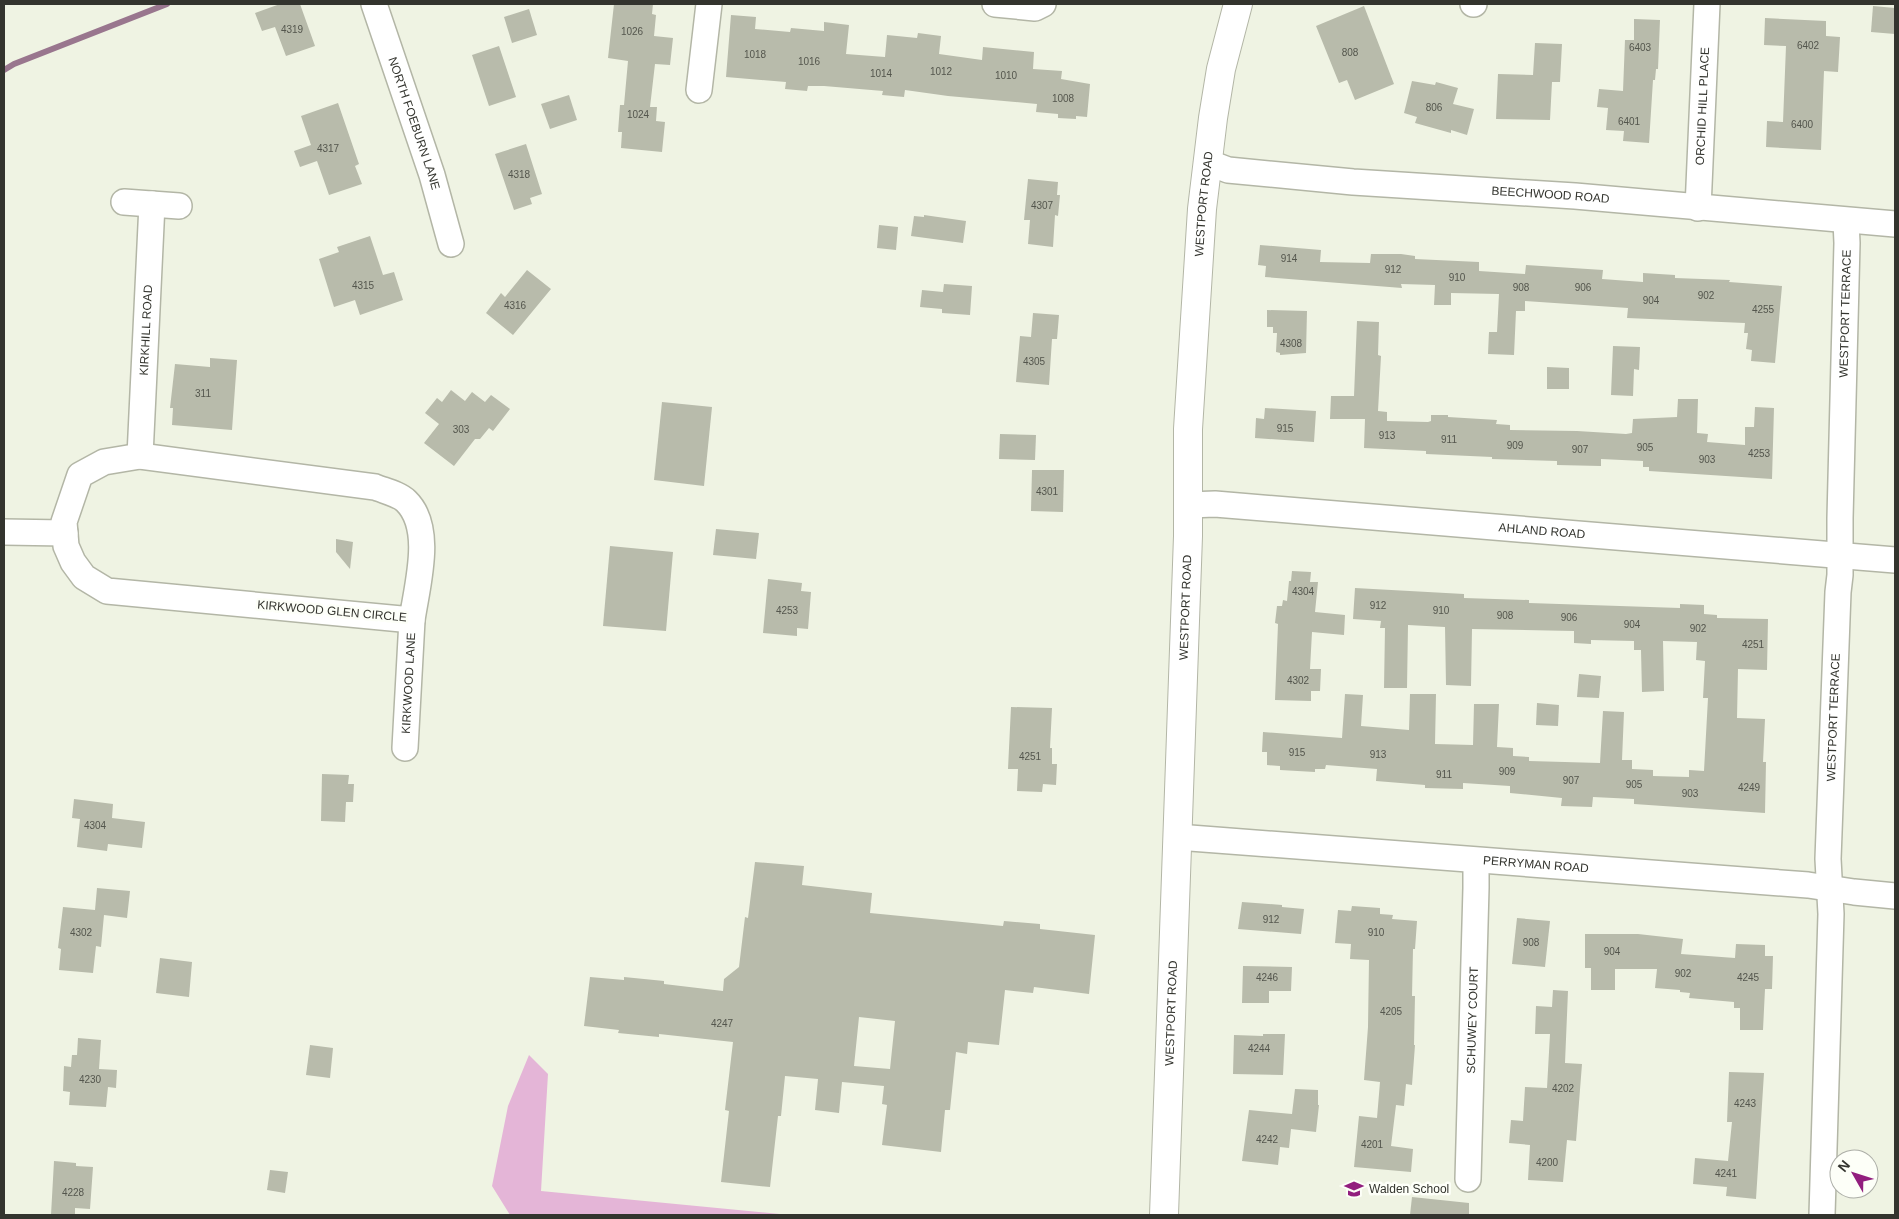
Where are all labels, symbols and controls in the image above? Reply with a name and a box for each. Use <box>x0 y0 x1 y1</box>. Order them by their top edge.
house number: 4319 <box>281 24 304 35</box>
house number: 1026 <box>621 26 644 37</box>
house number: 6402 <box>1797 40 1820 51</box>
house number: 6403 <box>1629 42 1652 53</box>
house number: 808 <box>1342 47 1359 58</box>
street label: ORCHID HILL PLACE <box>1693 47 1712 166</box>
house number: 1018 <box>744 49 767 60</box>
street label: NORTH FOEBURN LANE <box>385 55 443 191</box>
house number: 1016 <box>798 56 821 67</box>
house number: 1012 <box>930 66 953 77</box>
house number: 1014 <box>870 68 893 79</box>
house number: 1010 <box>995 70 1018 81</box>
house number: 1008 <box>1052 93 1075 104</box>
house number: 806 <box>1426 102 1443 113</box>
house number: 1024 <box>627 109 650 120</box>
house number: 6401 <box>1618 116 1641 127</box>
house number: 6400 <box>1791 119 1814 130</box>
house number: 4317 <box>317 143 340 154</box>
street label: WESTPORT ROAD <box>1192 150 1216 257</box>
house number: 4318 <box>508 169 531 180</box>
street label: BEECHWOOD ROAD <box>1491 184 1610 206</box>
house number: 4307 <box>1031 200 1054 211</box>
street label: WESTPORT TERRACE <box>1837 249 1854 378</box>
house number: 914 <box>1281 253 1298 264</box>
house number: 912 <box>1385 264 1402 275</box>
house number: 910 <box>1449 272 1466 283</box>
house number: 4315 <box>352 280 375 291</box>
house number: 908 <box>1513 282 1530 293</box>
house number: 906 <box>1575 282 1592 293</box>
street label: KIRKHILL ROAD <box>137 284 155 376</box>
house number: 902 <box>1698 290 1715 301</box>
house number: 904 <box>1643 295 1660 306</box>
house number: 4316 <box>504 300 527 311</box>
house number: 4255 <box>1752 304 1775 315</box>
house number: 4308 <box>1280 338 1303 349</box>
house number: 4305 <box>1023 356 1046 367</box>
house number: 311 <box>195 388 211 399</box>
house number: 915 <box>1277 423 1294 434</box>
house number: 303 <box>453 424 470 435</box>
house number: 913 <box>1379 430 1396 441</box>
house number: 911 <box>1441 434 1457 445</box>
house number: 909 <box>1507 440 1524 451</box>
house number: 905 <box>1637 442 1654 453</box>
house number: 907 <box>1572 444 1589 455</box>
house number: 4253 <box>1748 448 1771 459</box>
house number: 903 <box>1699 454 1716 465</box>
house number: 4301 <box>1036 486 1059 497</box>
street label: AHLAND ROAD <box>1498 520 1586 541</box>
street label: WESTPORT ROAD <box>1177 554 1194 660</box>
house number: 4304 <box>1292 586 1315 597</box>
street label: KIRKWOOD GLEN CIRCLE <box>257 597 407 625</box>
house number: 912 <box>1370 600 1387 611</box>
house number: 4253 <box>776 605 799 616</box>
house number: 910 <box>1433 605 1450 616</box>
house number: 908 <box>1497 610 1514 621</box>
house number: 906 <box>1561 612 1578 623</box>
house number: 904 <box>1624 619 1641 630</box>
house number: 902 <box>1690 623 1707 634</box>
street label: KIRKWOOD LANE <box>399 632 418 734</box>
house number: 4251 <box>1742 639 1765 650</box>
street label: WESTPORT TERRACE <box>1824 653 1843 782</box>
house number: 4302 <box>1287 675 1310 686</box>
house number: 915 <box>1289 747 1306 758</box>
house number: 913 <box>1370 749 1387 760</box>
house number: 4251 <box>1019 751 1042 762</box>
house number: 909 <box>1499 766 1516 777</box>
house number: 911 <box>1436 769 1452 780</box>
house number: 907 <box>1563 775 1580 786</box>
house number: 905 <box>1626 779 1643 790</box>
house number: 4249 <box>1738 782 1761 793</box>
house number: 903 <box>1682 788 1699 799</box>
house number: 4304 <box>84 820 107 831</box>
street label: PERRYMAN ROAD <box>1483 853 1590 875</box>
house number: 912 <box>1263 914 1280 925</box>
house number: 4302 <box>70 927 93 938</box>
house number: 910 <box>1368 927 1385 938</box>
house number: 908 <box>1523 937 1540 948</box>
house number: 904 <box>1604 946 1621 957</box>
street label: WESTPORT ROAD <box>1162 960 1180 1066</box>
street label: SCHUWEY COURT <box>1464 966 1481 1074</box>
house number: 902 <box>1675 968 1692 979</box>
house number: 4246 <box>1256 972 1279 983</box>
house number: 4245 <box>1737 972 1760 983</box>
house number: 4205 <box>1380 1006 1403 1017</box>
house number: 4247 <box>711 1018 734 1029</box>
house number: 4244 <box>1248 1043 1271 1054</box>
house number: 4230 <box>79 1074 102 1085</box>
house number: 4202 <box>1552 1083 1575 1094</box>
house number: 4243 <box>1734 1098 1757 1109</box>
house number: 4242 <box>1256 1134 1279 1145</box>
house number: 4201 <box>1361 1139 1384 1150</box>
north arrow <box>1829 1149 1879 1199</box>
house number: 4200 <box>1536 1157 1559 1168</box>
text: N <box>1834 1157 1853 1175</box>
house number: 4241 <box>1715 1168 1738 1179</box>
school or university icon: Walden School <box>1343 1178 1365 1200</box>
place label: Walden School <box>1369 1182 1449 1196</box>
house number: 4228 <box>62 1187 85 1198</box>

